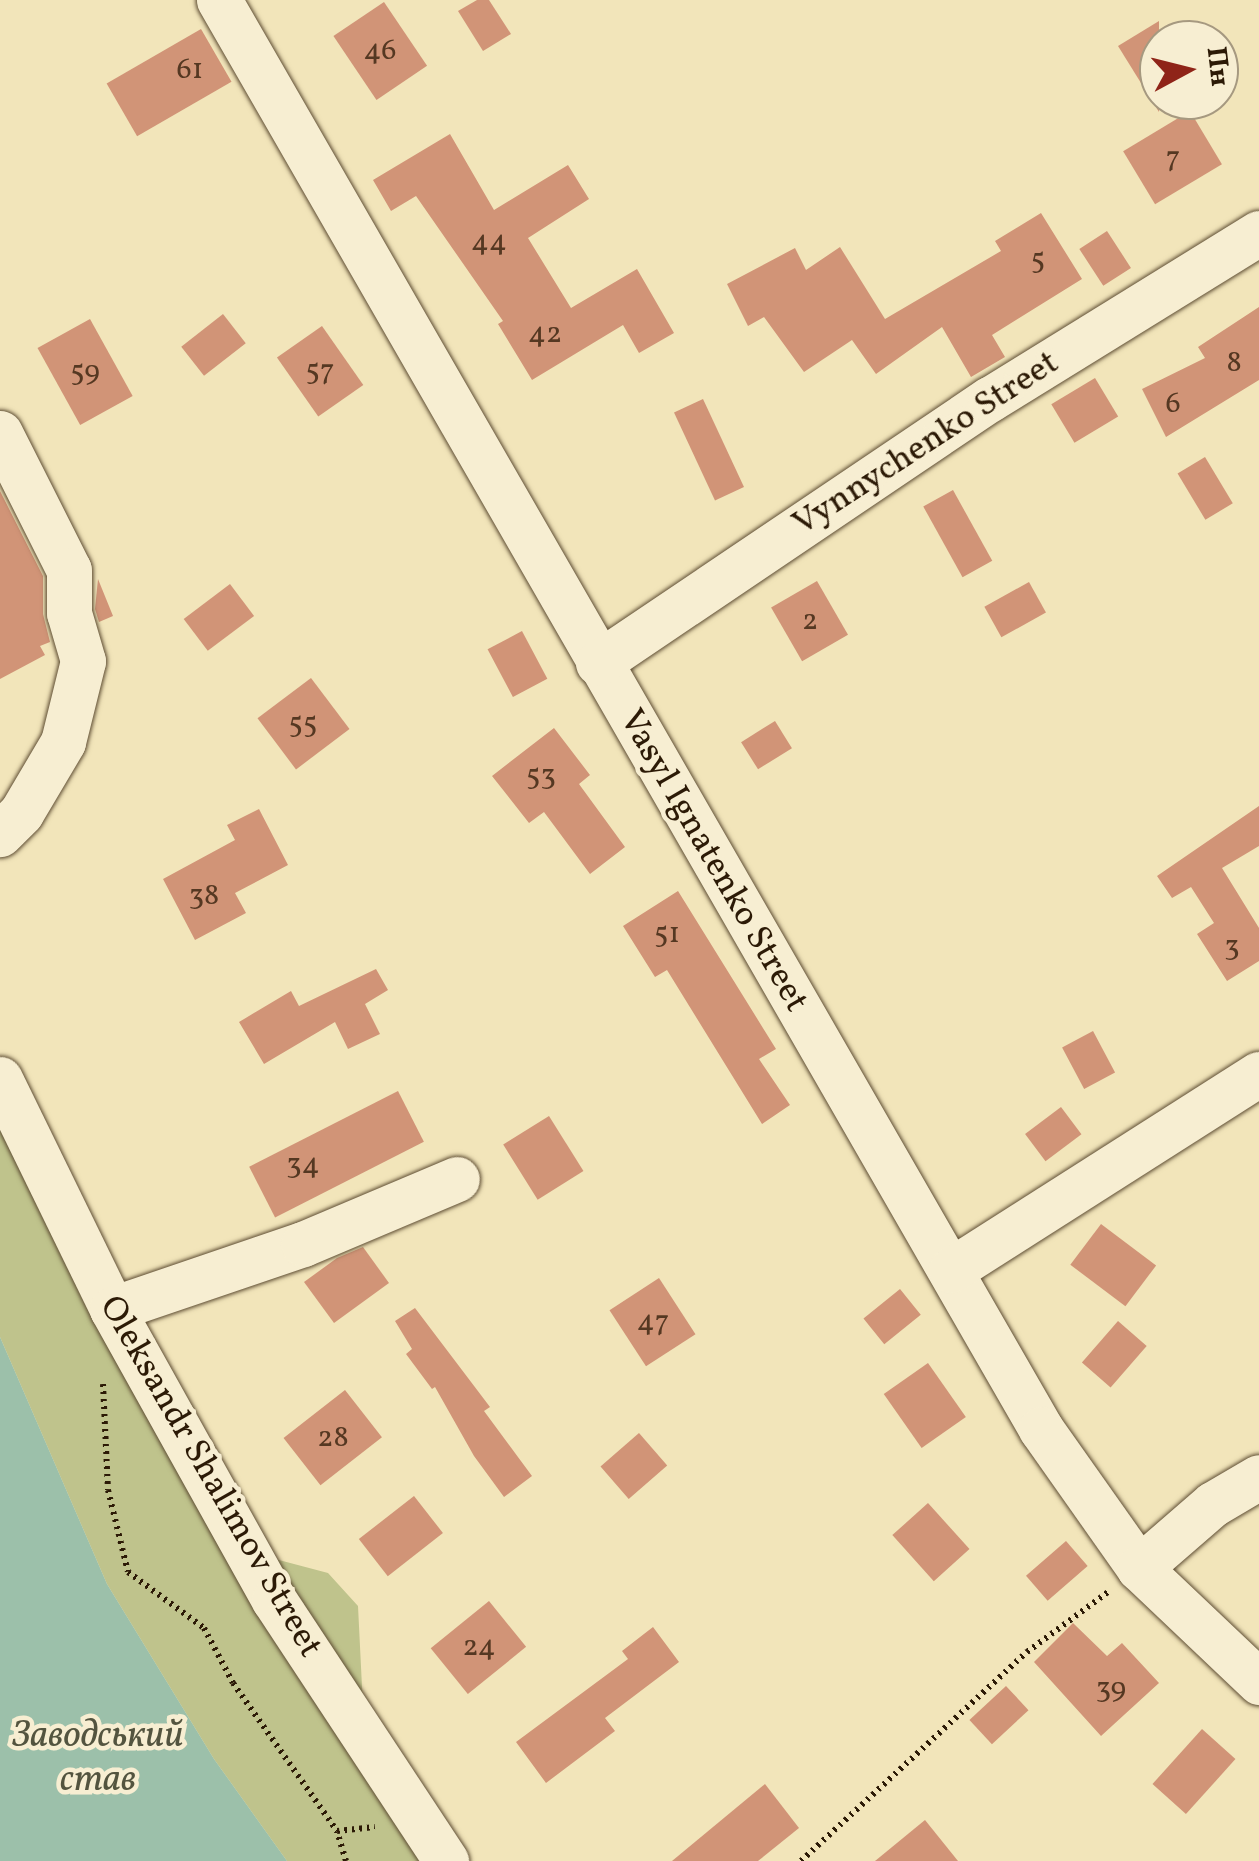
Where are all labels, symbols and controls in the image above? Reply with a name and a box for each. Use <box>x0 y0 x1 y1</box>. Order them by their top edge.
north arrow <box>1139 20 1239 120</box>
house number: 46 <box>364 33 396 69</box>
text: Пн <box>1196 44 1239 89</box>
house number: 61 <box>177 52 203 88</box>
house number: 7 <box>1166 140 1180 176</box>
house number: 44 <box>471 224 507 260</box>
house number: 5 <box>1031 242 1045 278</box>
house number: 42 <box>528 316 562 352</box>
street label: Vynnychenko Street <box>785 342 1067 546</box>
house number: 8 <box>1226 345 1242 381</box>
house number: 57 <box>306 353 334 389</box>
house number: 59 <box>70 354 100 390</box>
house number: 6 <box>1165 386 1181 422</box>
house number: 2 <box>802 603 818 639</box>
street label: Vasyl Ignatenko Street <box>609 702 817 1020</box>
house number: 55 <box>289 706 317 742</box>
house number: 53 <box>526 758 556 794</box>
house number: 38 <box>189 878 219 914</box>
house number: 51 <box>654 916 680 952</box>
house number: 3 <box>1224 929 1240 965</box>
house number: 34 <box>286 1147 320 1183</box>
street label: Oleksandr Shalimov Street <box>89 1288 331 1666</box>
house number: 47 <box>637 1304 669 1340</box>
house number: 28 <box>317 1420 349 1456</box>
house number: 24 <box>462 1629 496 1665</box>
house number: 39 <box>1096 1671 1126 1707</box>
water label: Заводський став <box>12 1714 184 1804</box>

